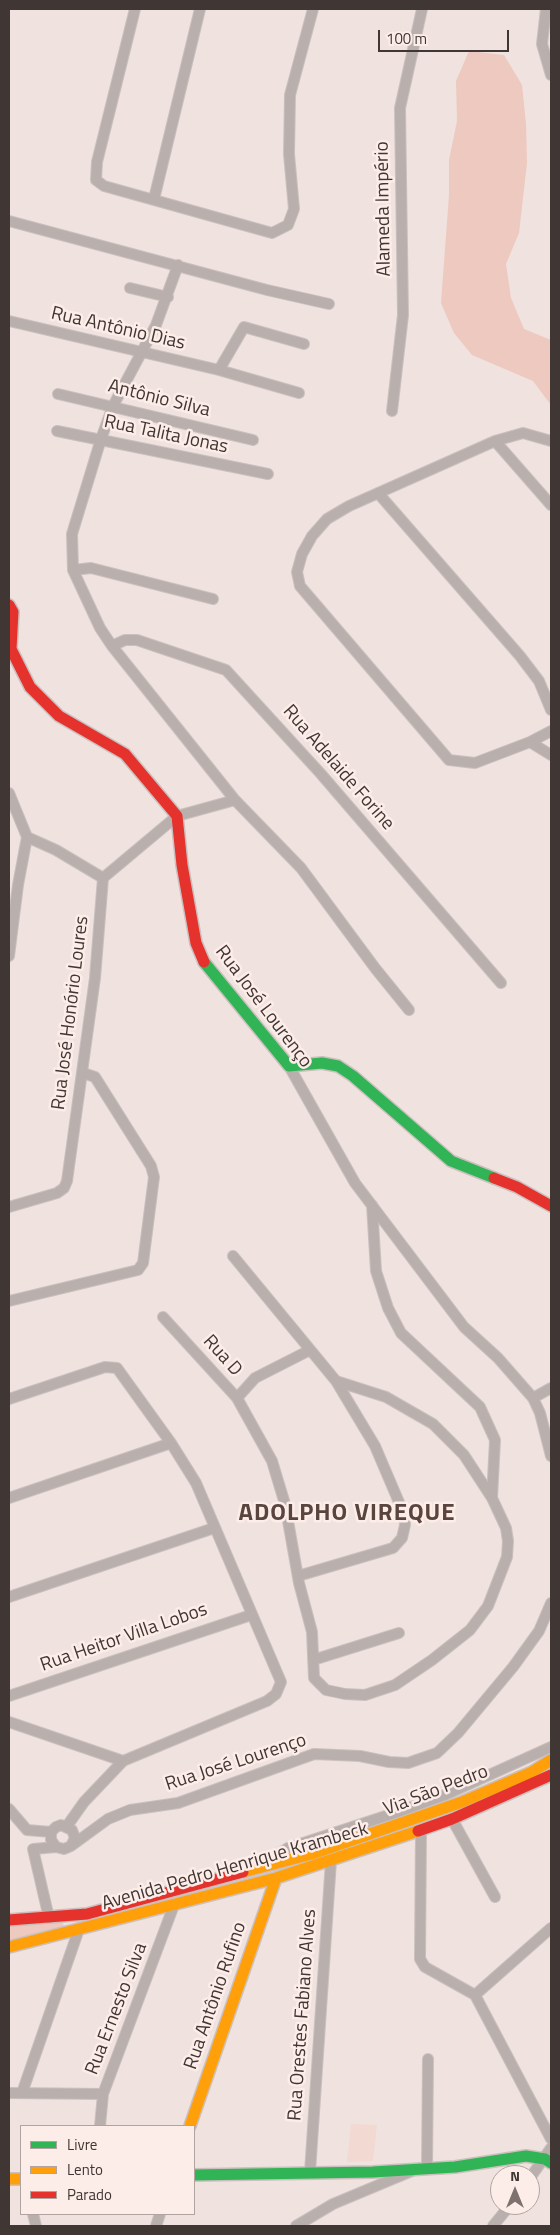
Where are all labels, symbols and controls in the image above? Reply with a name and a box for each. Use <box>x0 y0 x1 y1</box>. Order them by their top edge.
scale bar <box>380 20 511 52</box>
text: 100 m <box>386 27 427 50</box>
street label: Alameda Império <box>371 141 397 277</box>
street label: Rua Antônio Dias <box>49 302 187 356</box>
street label: Antônio Silva <box>106 375 212 423</box>
street label: Rua Talita Jonas <box>102 411 230 459</box>
street label: Rua Adelaide Forine <box>277 701 399 835</box>
street label: Rua José Honório Loures <box>48 915 94 1111</box>
street label: Rua José Lourenço <box>210 941 316 1073</box>
street label: Rua D <box>198 1331 246 1381</box>
district label: ADOLPHO VIREQUE <box>237 1500 457 1528</box>
street label: Rua Heitor Villa Lobos <box>38 1599 210 1677</box>
street label: Rua José Lourenço <box>163 1729 309 1797</box>
street label: Via São Pedro <box>380 1761 492 1821</box>
street label: Avenida Pedro Henrique Krambeck <box>99 1818 371 1916</box>
street label: Rua Orestes Fabiano Alves <box>284 1908 322 2122</box>
street label: Rua Antônio Rufino <box>180 1919 252 2073</box>
street label: Rua Ernesto Silva <box>81 1940 153 2078</box>
legend <box>20 2125 195 2215</box>
text: Livre <box>67 2133 97 2156</box>
text: Lento <box>67 2158 103 2181</box>
north arrow <box>490 2165 540 2215</box>
text: N <box>510 2165 520 2186</box>
text: Parado <box>67 2183 112 2206</box>

